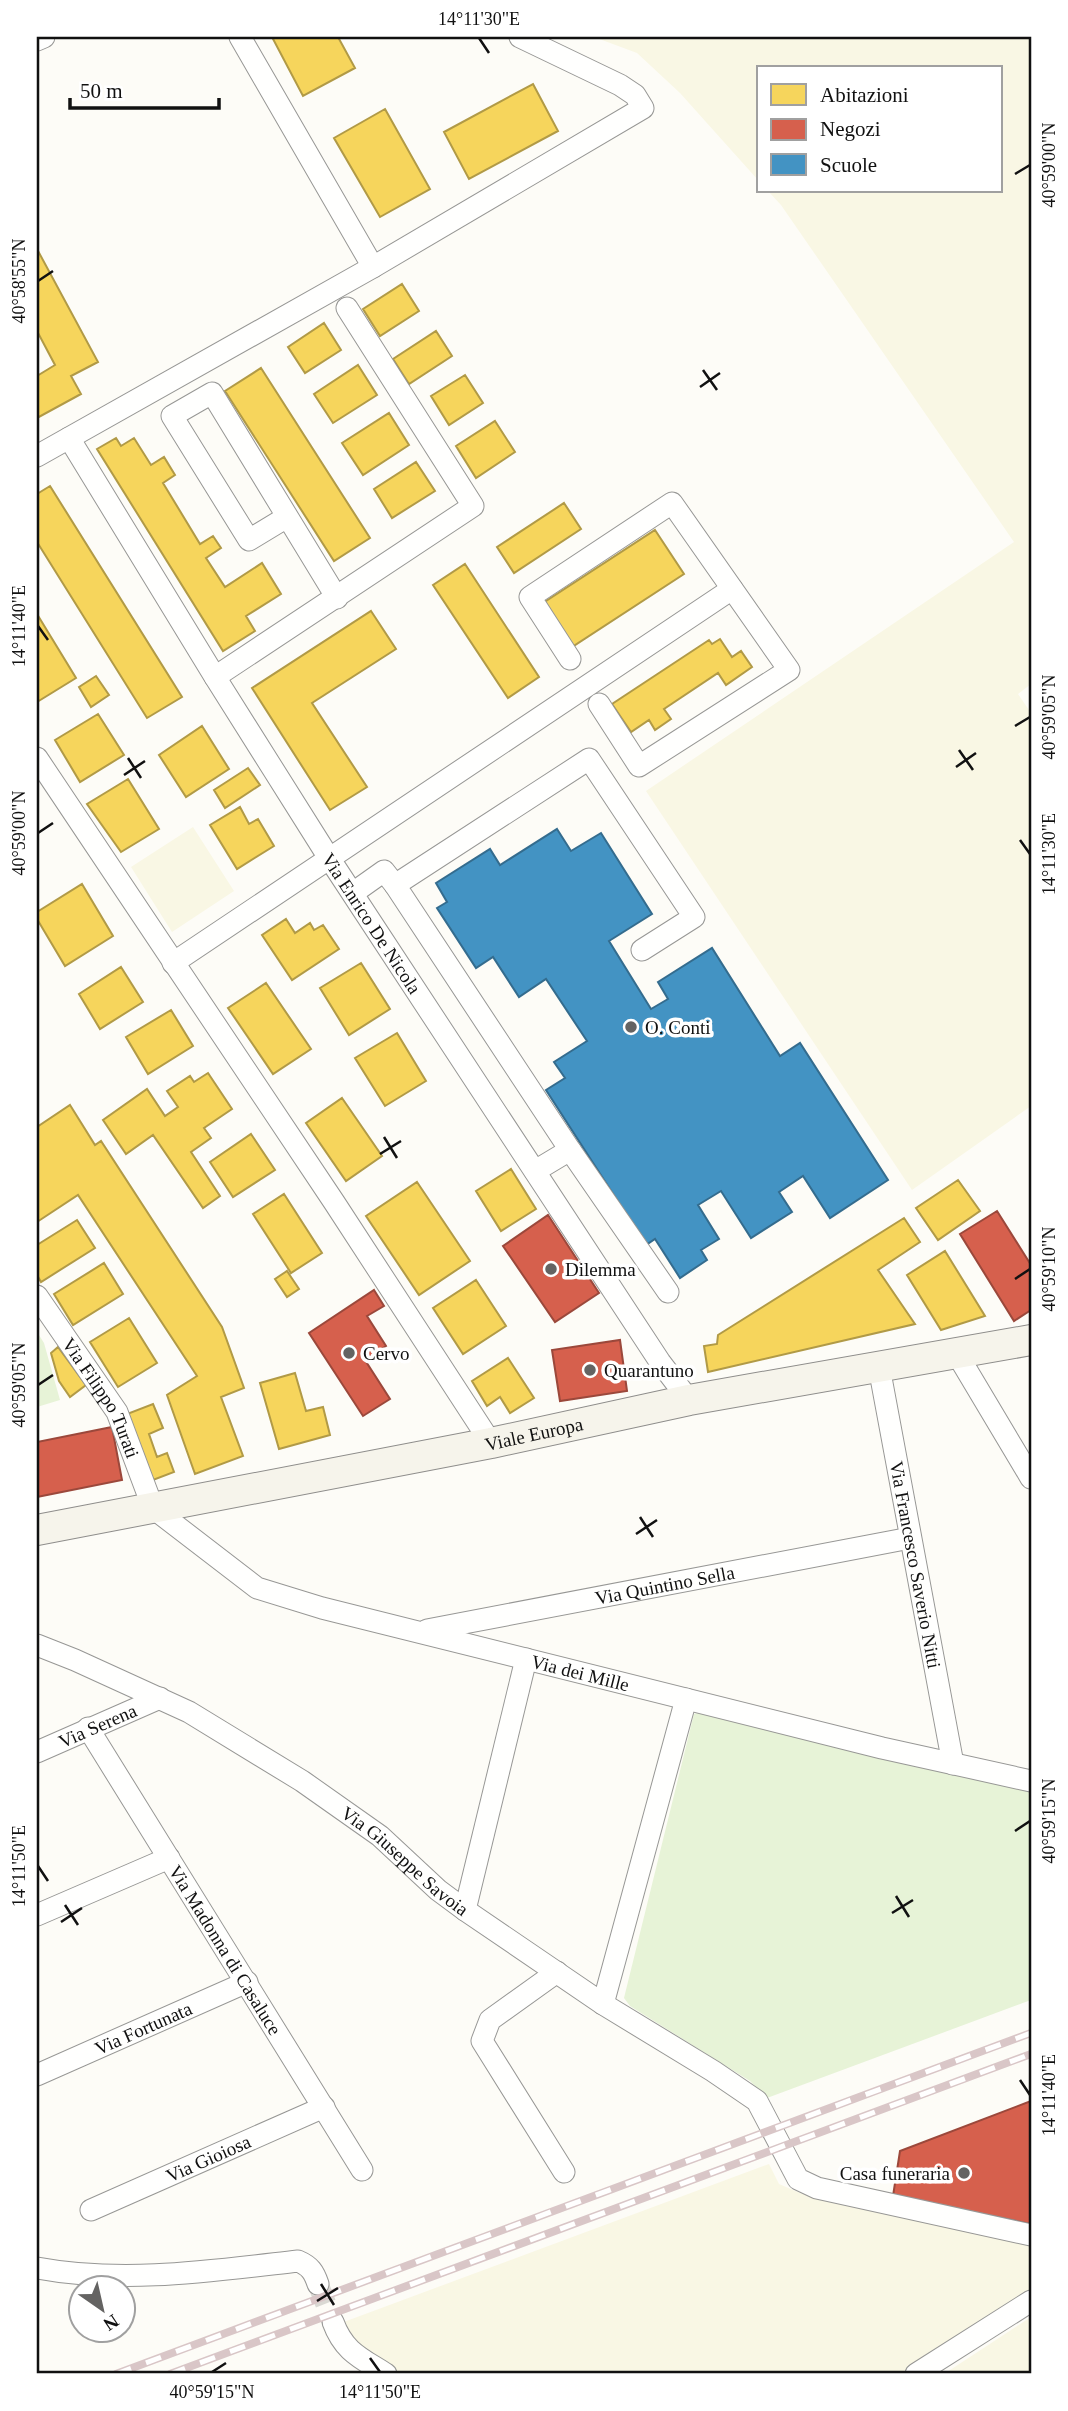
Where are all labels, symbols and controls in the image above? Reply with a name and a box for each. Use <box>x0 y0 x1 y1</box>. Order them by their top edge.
text: 14°11'30"E <box>438 9 520 29</box>
scale bar <box>70 66 219 110</box>
legend <box>757 66 1002 192</box>
text: 50 m <box>80 79 123 103</box>
text: Abitazioni <box>820 83 909 107</box>
text: Negozi <box>820 117 881 141</box>
text: 40°59'00"N <box>1039 123 1059 207</box>
text: Scuole <box>820 153 877 177</box>
text: 40°58'55"N <box>9 239 29 323</box>
text: 14°11'40"E <box>9 585 29 667</box>
text: 40°59'05"N <box>1039 675 1059 759</box>
text: 40°59'00"N <box>9 791 29 875</box>
text: 14°11'30"E <box>1039 813 1059 895</box>
street label: Via Enrico De Nicola <box>318 849 426 998</box>
place label: O. Conti <box>645 1017 710 1038</box>
marker: O. Conti <box>623 1019 639 1035</box>
text: 40°59'10"N <box>1039 1227 1059 1311</box>
place label: Dilemma <box>565 1259 636 1280</box>
marker: Dilemma <box>543 1261 559 1277</box>
street label: Via Filippo Turati <box>58 1334 144 1461</box>
text: 40°59'05"N <box>9 1343 29 1427</box>
place label: Cervo <box>363 1343 409 1364</box>
marker: Cervo <box>341 1345 357 1361</box>
place label: Quarantuno <box>604 1360 694 1381</box>
marker: Quarantuno <box>582 1362 598 1378</box>
street label: Viale Europa <box>483 1413 585 1455</box>
street label: Via Francesco Saverio Nitti <box>886 1459 945 1670</box>
street label: Via Quintino Sella <box>593 1561 737 1608</box>
street label: Via dei Mille <box>529 1650 632 1695</box>
street label: Via Serena <box>55 1699 140 1752</box>
text: 40°59'15"N <box>1039 1779 1059 1863</box>
street label: Via Giuseppe Savoia <box>337 1802 473 1920</box>
text: 14°11'50"E <box>9 1825 29 1907</box>
street label: Via Madonna di Casaluce <box>165 1861 286 2039</box>
street label: Via Fortunata <box>91 1997 195 2059</box>
text: 14°11'40"E <box>1039 2054 1059 2136</box>
street label: Via Gioiosa <box>163 2130 254 2186</box>
place label: Casa funeraria <box>840 2163 951 2184</box>
marker: Casa funeraria <box>956 2165 972 2181</box>
north arrow <box>66 2274 136 2344</box>
text: N <box>99 2310 123 2335</box>
text: 40°59'15"N <box>170 2382 254 2402</box>
text: 14°11'50"E <box>339 2382 421 2402</box>

